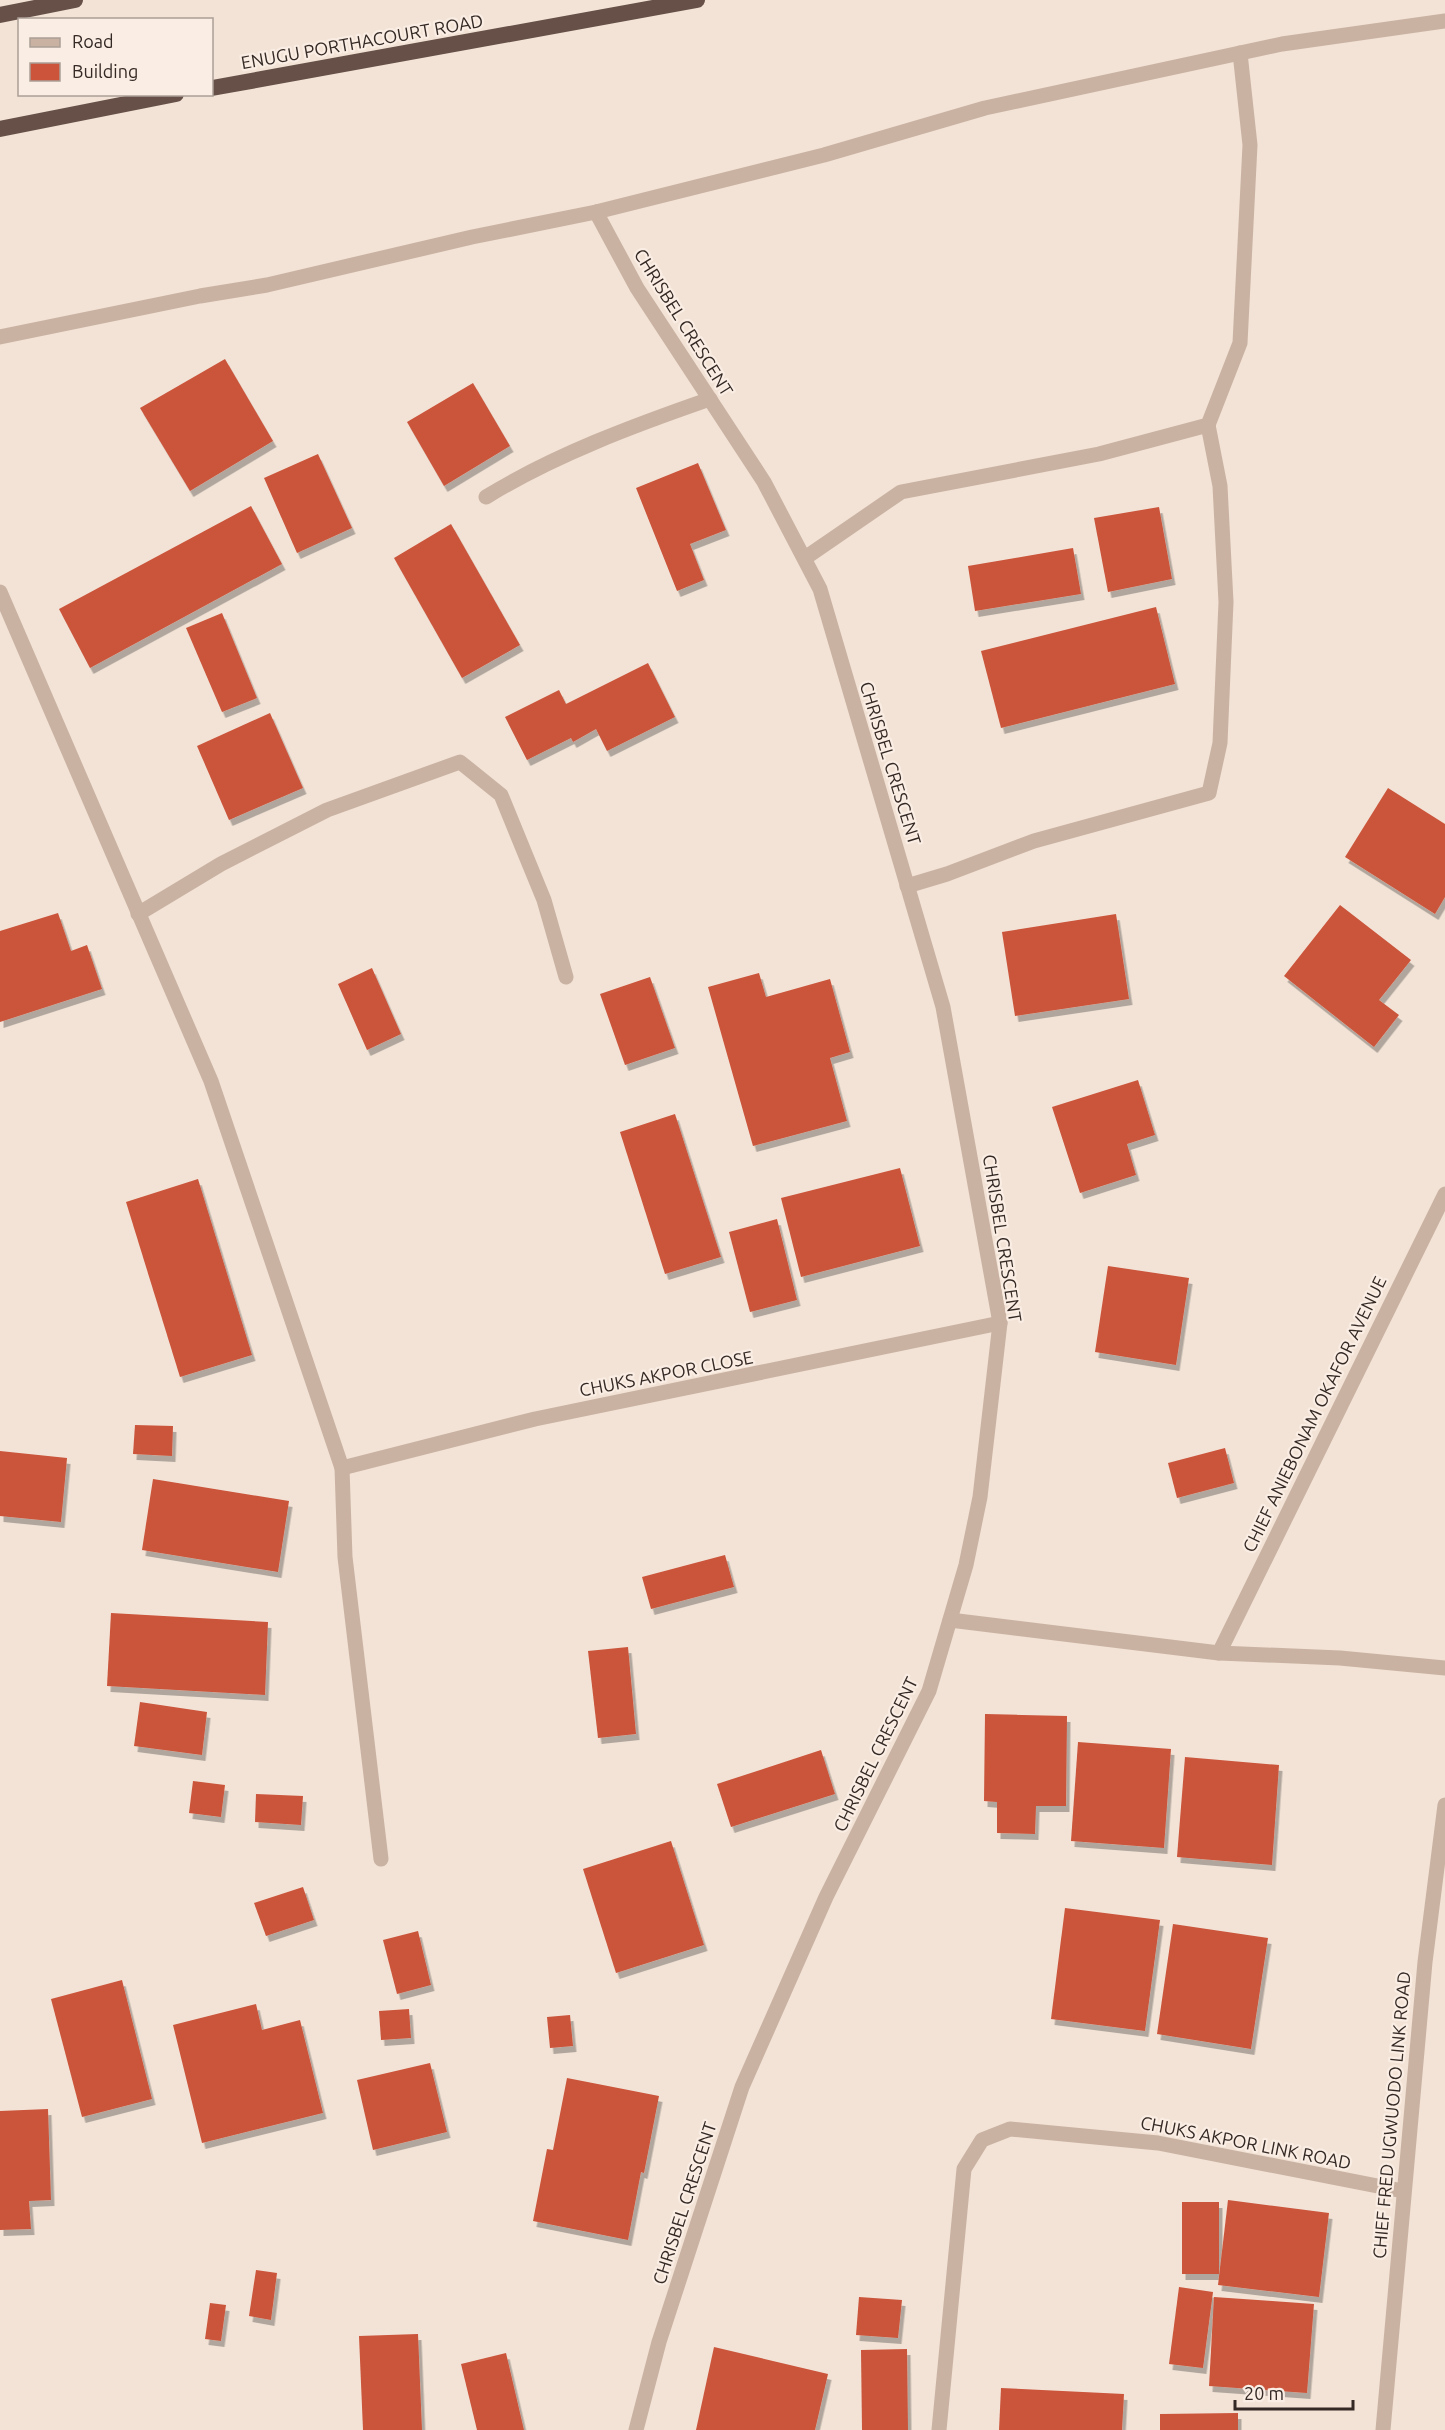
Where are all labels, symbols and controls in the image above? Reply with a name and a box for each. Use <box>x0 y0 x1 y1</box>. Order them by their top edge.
street label: ENUGU PORTHACOURT ROAD <box>239 10 485 72</box>
legend <box>18 18 213 96</box>
text: Road <box>72 31 114 51</box>
text: Building <box>72 61 138 81</box>
street label: CHRISBEL CRESCENT <box>631 245 737 399</box>
street label: CHRISBEL CRESCENT <box>857 679 925 847</box>
street label: CHRISBEL CRESCENT <box>980 1153 1026 1323</box>
street label: CHIEF ANIEBONAM OKAFOR AVENUE <box>1238 1273 1390 1555</box>
street label: CHUKS AKPOR CLOSE <box>578 1346 754 1400</box>
street label: CHRISBEL CRESCENT <box>829 1673 921 1835</box>
street label: CHIEF FRED UGWUODO LINK ROAD <box>1368 1970 1414 2260</box>
street label: CHUKS AKPOR LINK ROAD <box>1139 2112 1353 2172</box>
street label: CHRISBEL CRESCENT <box>648 2119 720 2287</box>
scale bar <box>1235 2373 1354 2411</box>
text: 20 m <box>1244 2383 1284 2403</box>

